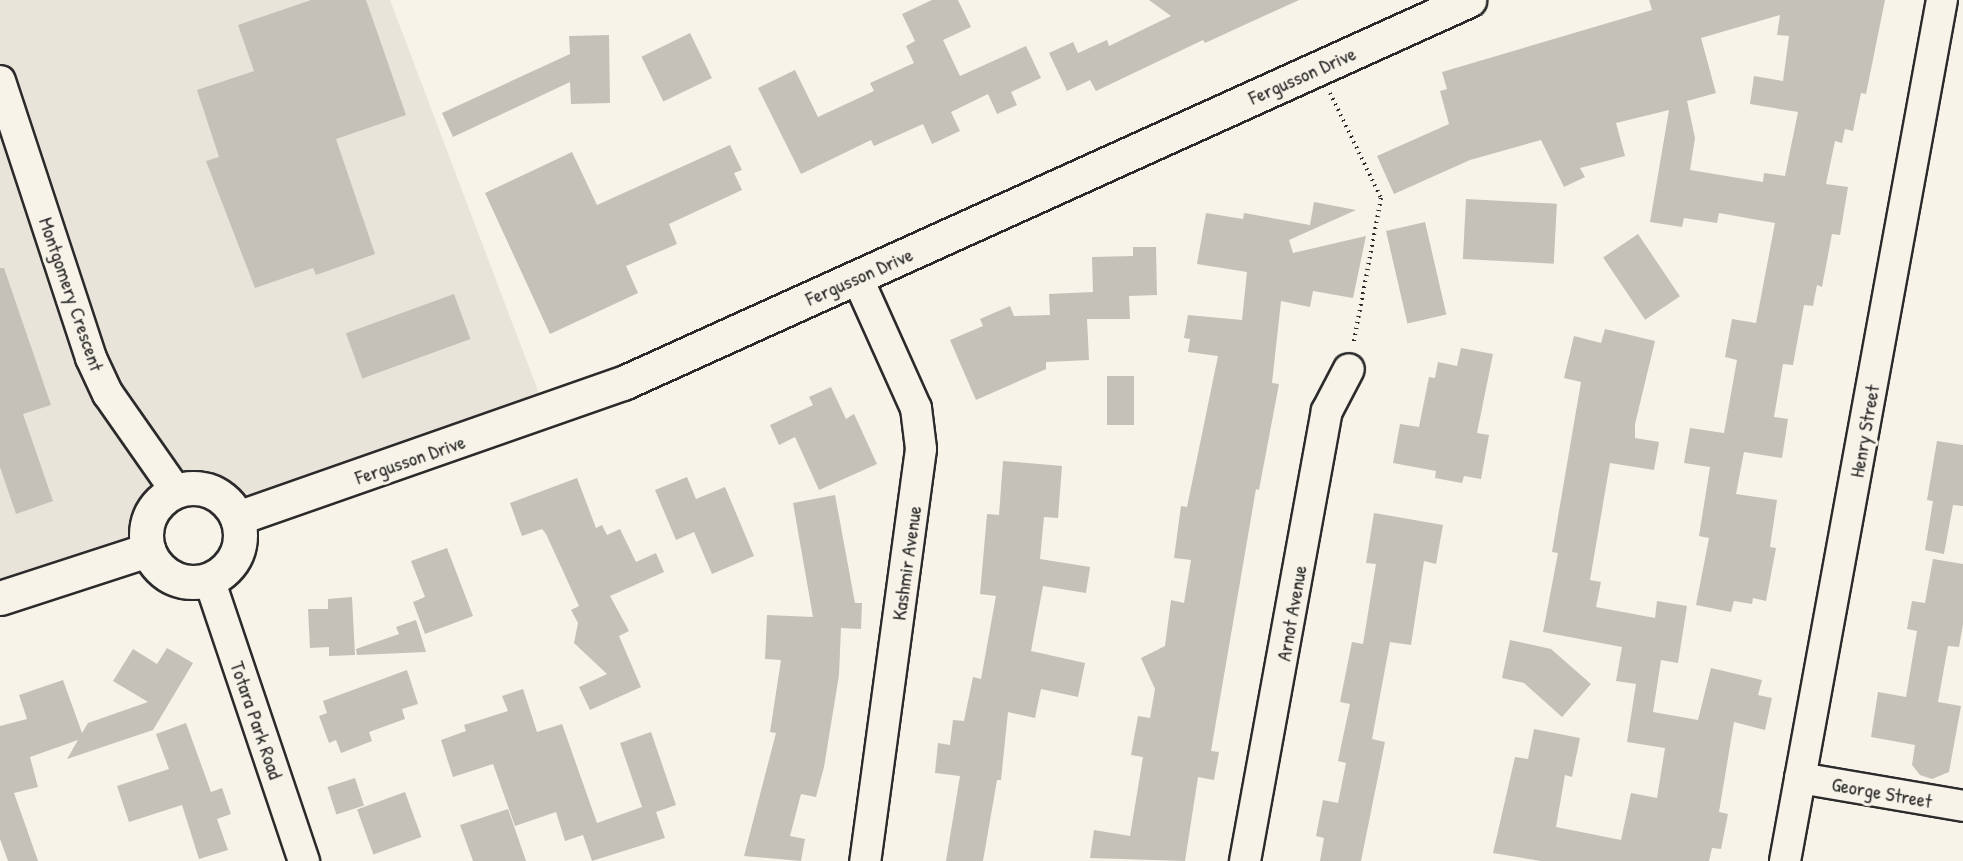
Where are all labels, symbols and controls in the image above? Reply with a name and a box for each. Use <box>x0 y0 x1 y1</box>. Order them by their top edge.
street label: Fergusson Drive <box>1245 41 1359 109</box>
street label: Montgomery Crescent <box>34 214 110 374</box>
street label: Fergusson Drive <box>802 242 916 310</box>
street label: Henry Street <box>1844 383 1884 479</box>
street label: Fergusson Drive <box>352 429 468 489</box>
street label: Kashmir Avenue <box>886 504 926 622</box>
street label: Arnot Avenue <box>1271 563 1311 663</box>
street label: Totara Park Road <box>226 658 288 782</box>
street label: George Street <box>1830 771 1934 813</box>

